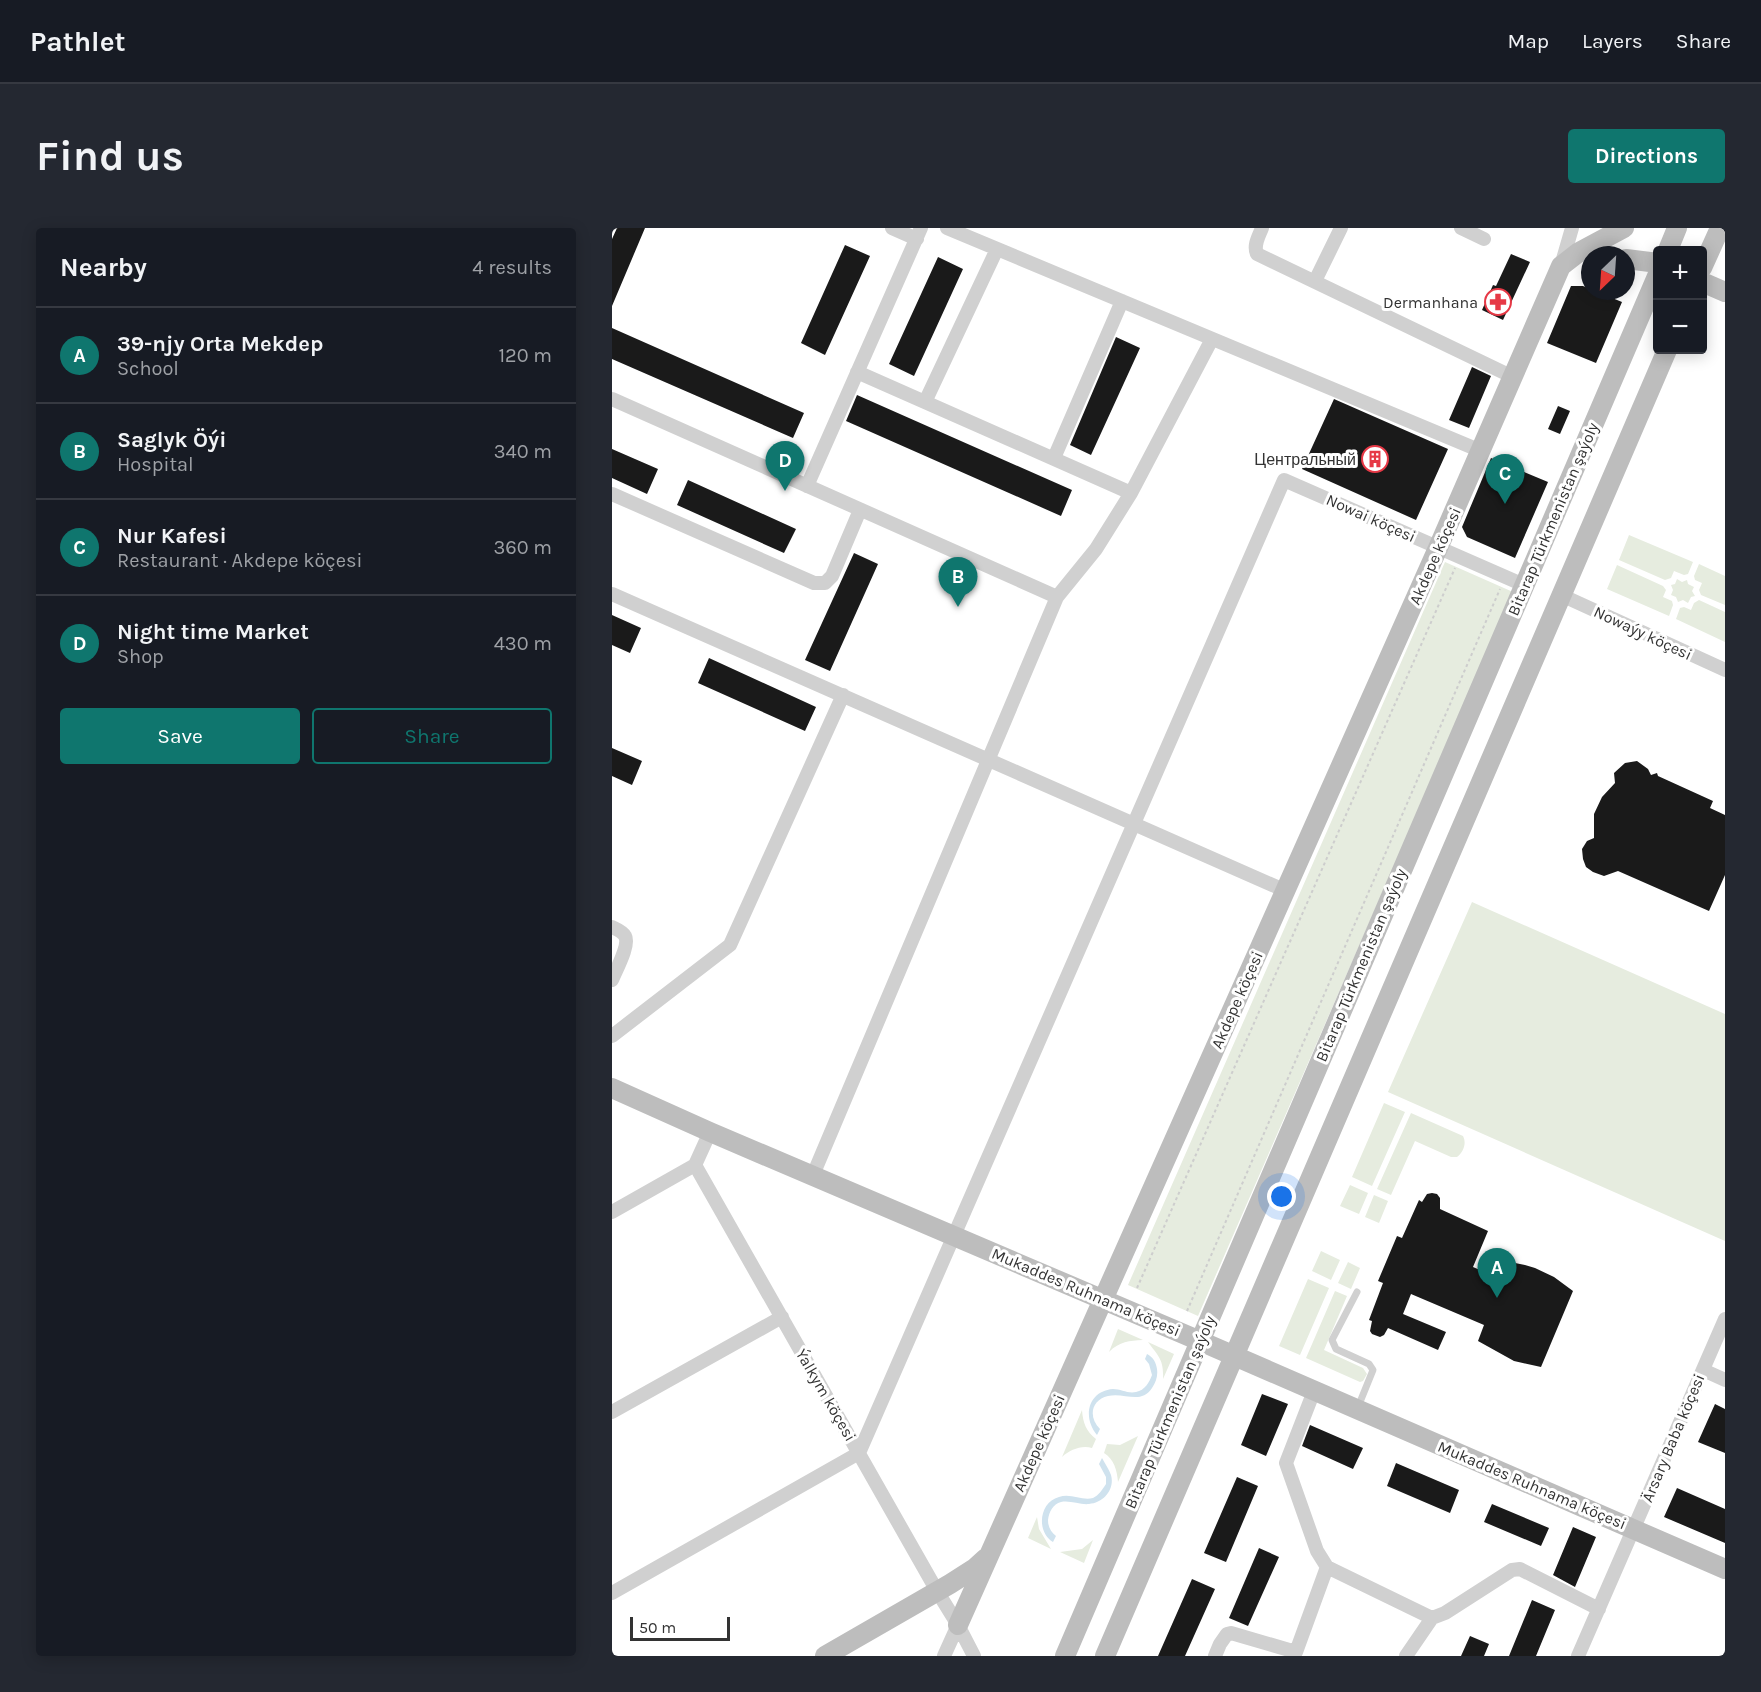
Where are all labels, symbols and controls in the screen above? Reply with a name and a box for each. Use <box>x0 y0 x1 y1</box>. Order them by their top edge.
text: Pathlet <box>30 25 126 58</box>
text: Map <box>1507 29 1549 53</box>
text: Layers <box>1582 29 1643 53</box>
text: Share <box>1676 29 1731 53</box>
button: Directions <box>1568 129 1725 183</box>
text: Find us <box>36 131 184 181</box>
north arrow <box>1581 246 1635 300</box>
map controls <box>1653 246 1707 354</box>
button: + <box>1653 246 1707 300</box>
text: Nearby <box>60 252 147 283</box>
text: 4 results <box>472 256 552 279</box>
pharmacy icon: Dermanhana <box>1483 287 1513 317</box>
place label: Dermanhana <box>1383 293 1478 312</box>
button: − <box>1653 300 1707 354</box>
text: 39-njy Orta Mekdep <box>117 331 323 357</box>
text: A <box>73 344 86 367</box>
text: 120 m <box>498 344 552 367</box>
text: School <box>117 357 179 380</box>
street label: Bitarap Türkmenistan şaýoly <box>1504 419 1603 619</box>
text: Saglyk Öýi <box>117 427 226 453</box>
text: B <box>73 440 86 463</box>
text: 340 m <box>494 440 552 463</box>
pin: D <box>766 442 804 491</box>
building icon: Центральный <box>1360 444 1390 474</box>
place label: Центральный <box>1254 450 1356 469</box>
text: Hospital <box>117 453 194 476</box>
pin: C <box>1486 454 1524 504</box>
street label: Nowai köçesi <box>1323 490 1419 546</box>
street label: Akdepe köçesi <box>1405 504 1465 608</box>
text: Nur Kafesi <box>117 523 227 549</box>
text: C <box>73 536 86 559</box>
text: 360 m <box>493 536 552 559</box>
text: Restaurant · Akdepe köçesi <box>117 549 362 572</box>
pin: B <box>938 558 978 607</box>
street label: Nowaýy köçesi <box>1591 602 1695 664</box>
text: Night time Market <box>117 619 309 645</box>
text: D <box>73 632 86 655</box>
text: 430 m <box>494 632 552 655</box>
text: Shop <box>117 645 164 668</box>
button: Save <box>60 708 300 764</box>
button: Share <box>312 708 552 764</box>
street label: Bitarap Türkmenistan şaýoly <box>1312 865 1411 1065</box>
street label: Akdepe köçesi <box>1207 948 1267 1052</box>
your location <box>1267 1182 1296 1211</box>
street label: Mukaddes Ruhnama köçesi <box>989 1244 1183 1340</box>
pin: A <box>1478 1248 1516 1298</box>
street label: Bitarap Türkmenistan şaýoly <box>1121 1312 1220 1512</box>
street label: Ýalkym köçesi <box>792 1345 860 1445</box>
street label: Ärsary Baba köçesi <box>1637 1371 1709 1505</box>
street label: Akdepe köçesi <box>1009 1391 1069 1495</box>
street label: Mukaddes Ruhnama köçesi <box>1435 1437 1629 1533</box>
scale bar <box>630 1614 730 1642</box>
text: 50 m <box>639 1618 676 1637</box>

